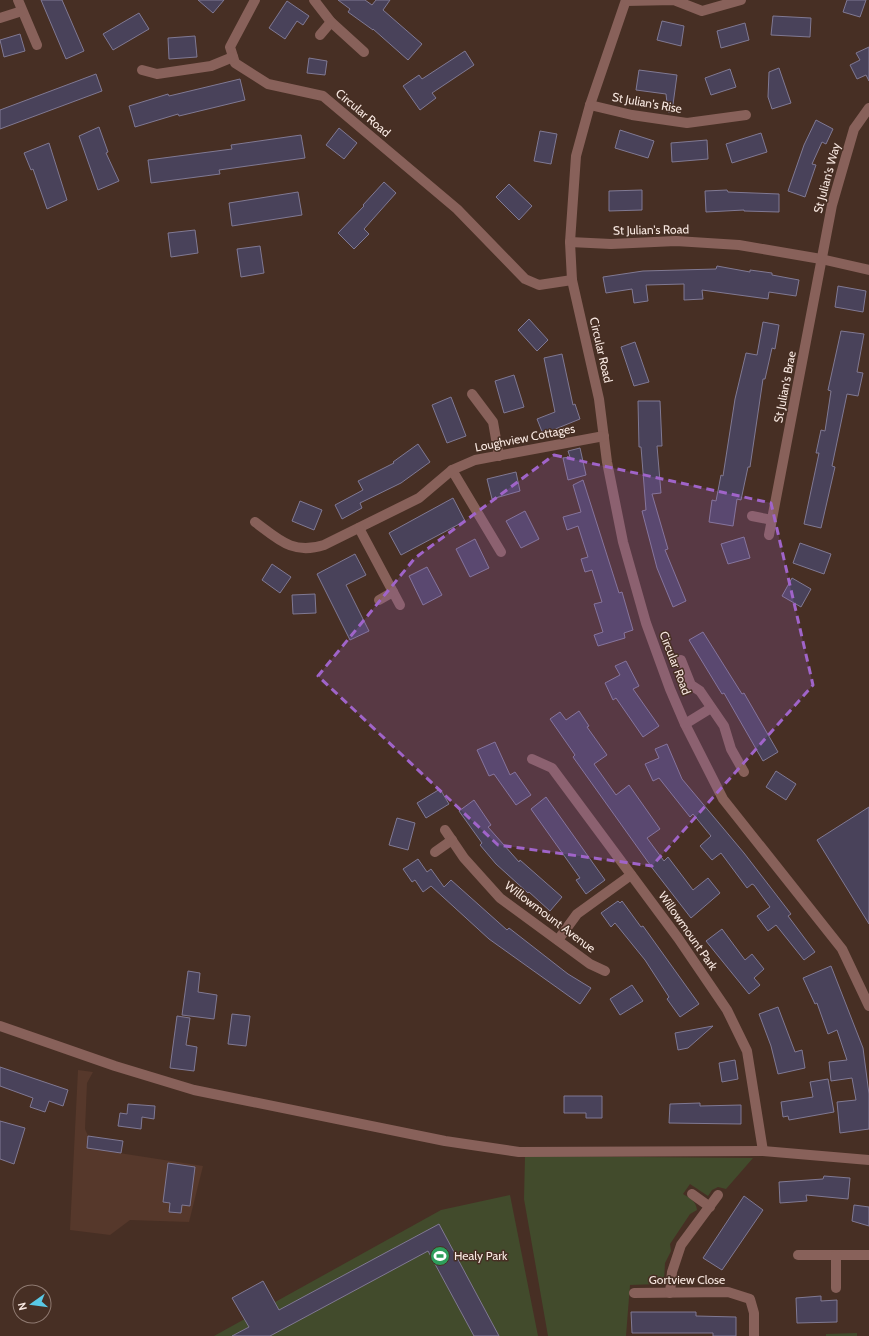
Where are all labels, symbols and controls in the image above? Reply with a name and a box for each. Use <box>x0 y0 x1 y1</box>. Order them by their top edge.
street label: Circular Road <box>333 85 394 140</box>
street label: St Julian's Rise <box>611 89 683 116</box>
street label: St Julian's Way <box>810 141 843 215</box>
street label: St Julian's Road <box>613 221 689 238</box>
street label: Circular Road <box>587 316 616 384</box>
street label: St Julian's Brae <box>770 350 799 424</box>
street label: Loughview Cottages <box>474 420 576 455</box>
street label: Circular Road <box>656 629 694 697</box>
street label: Willowmount Avenue <box>502 878 599 956</box>
street label: Willowmount Park <box>656 888 722 974</box>
sports icon: Healy Park <box>429 1245 451 1267</box>
place label: Healy Park <box>454 1248 508 1263</box>
street label: Gortview Close <box>649 1272 725 1287</box>
north arrow <box>12 1284 52 1324</box>
text: N <box>15 1301 30 1312</box>

